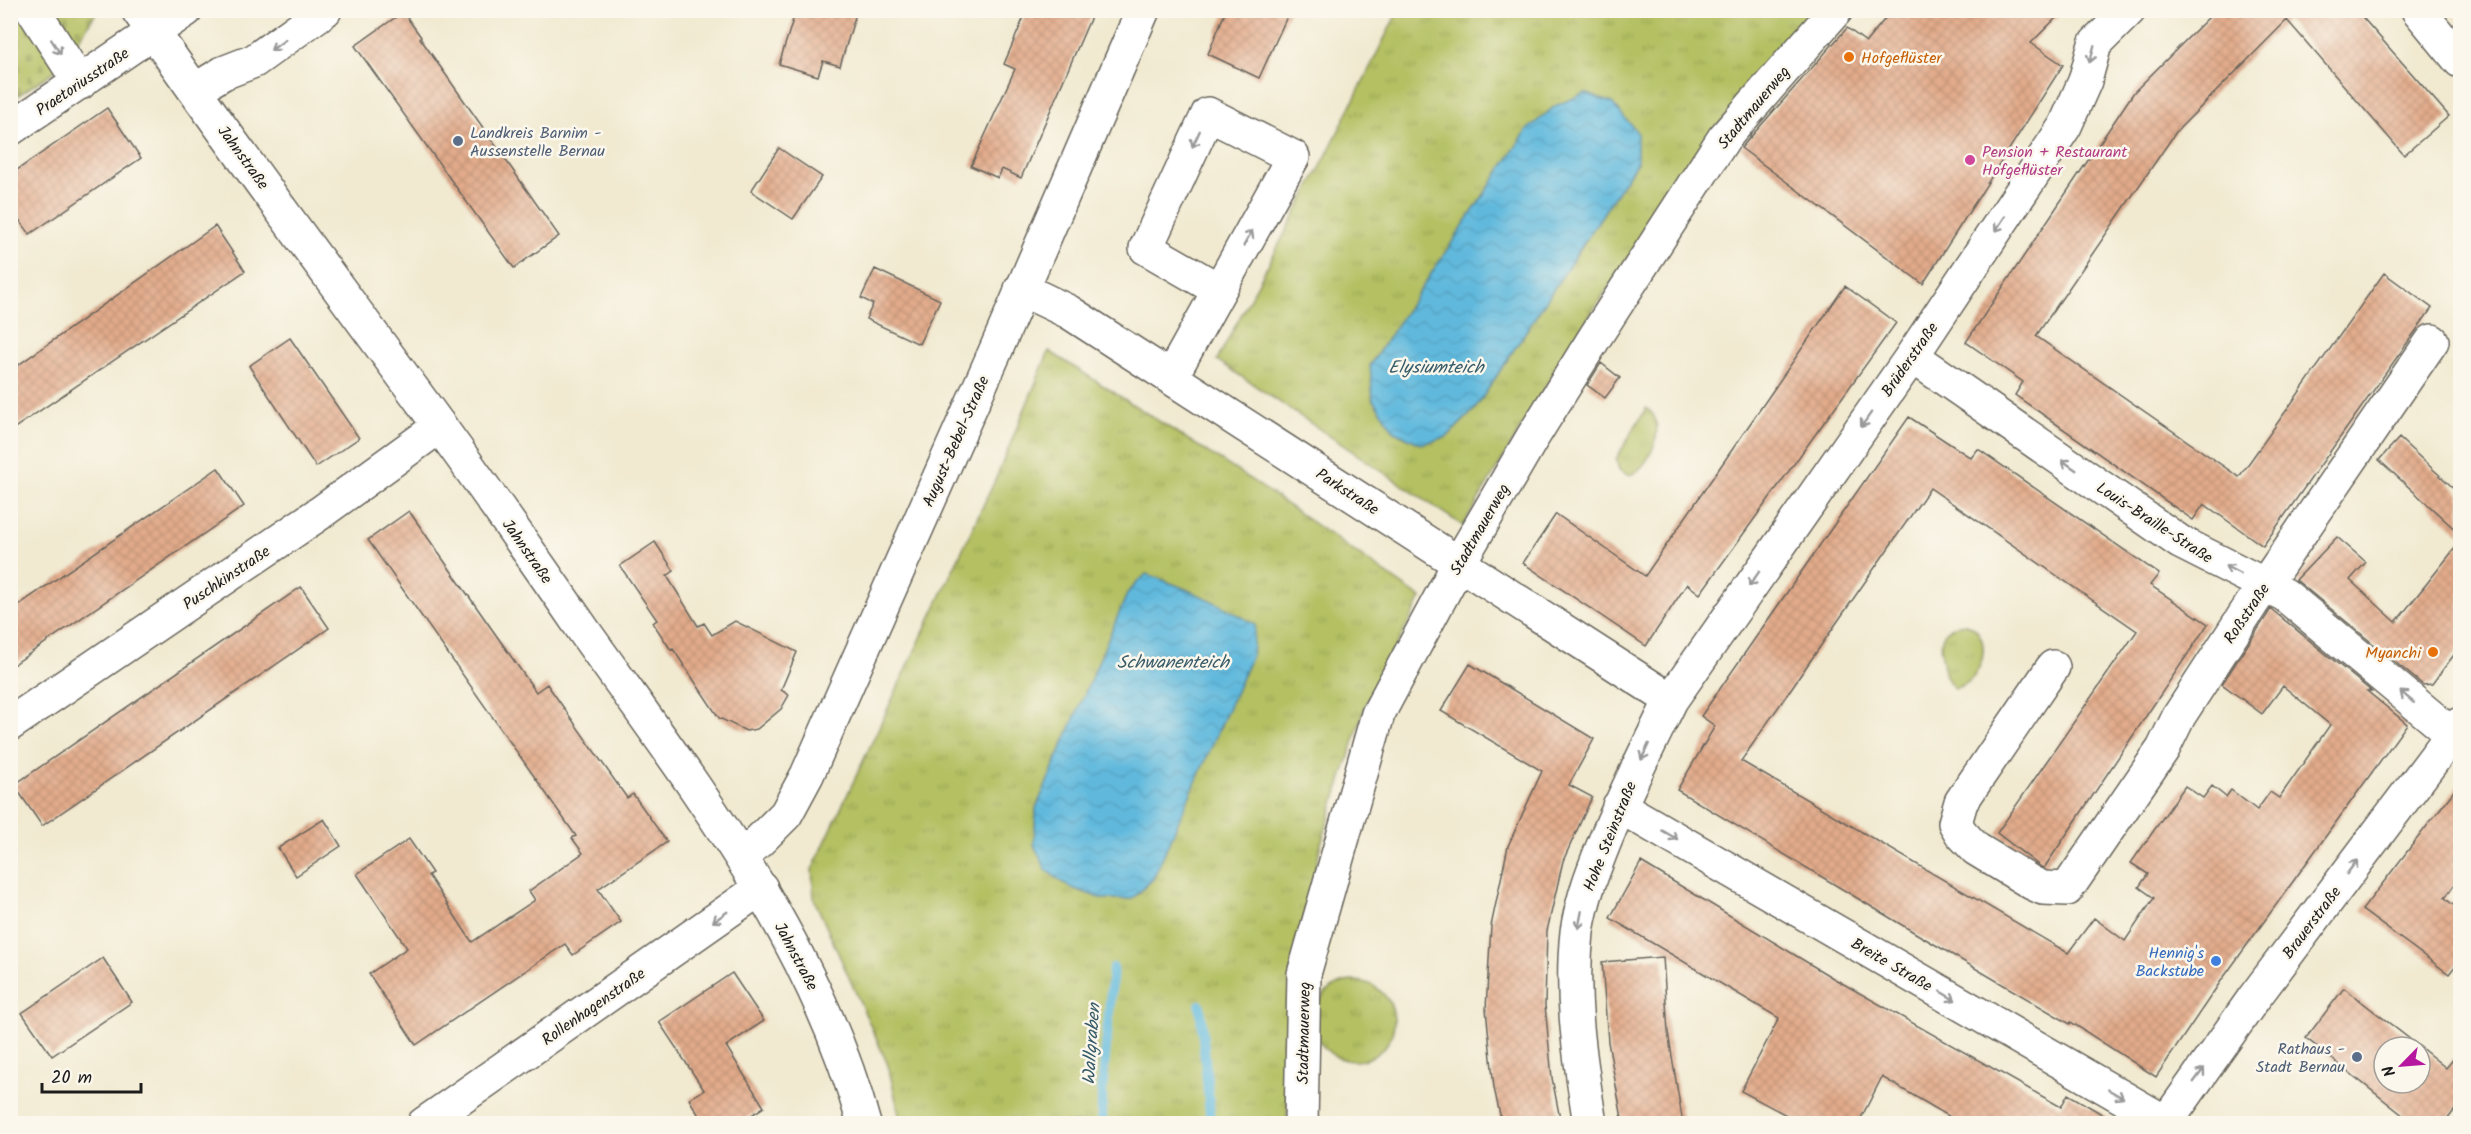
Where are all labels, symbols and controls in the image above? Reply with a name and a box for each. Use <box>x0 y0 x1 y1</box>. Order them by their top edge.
one-way arrow <box>50 38 63 55</box>
one-way arrow <box>270 39 286 51</box>
street label: Praetoriusstraße <box>31 42 135 123</box>
one-way arrow <box>2086 44 2097 63</box>
place label: Hofgeflüster <box>1861 46 1943 71</box>
marker: Hofgeflüster <box>1842 50 1856 64</box>
street label: Stadtmauerweg <box>1712 61 1797 155</box>
street label: Jahnstraße <box>211 120 275 195</box>
place label: Landkreis Barnim - Aussenstelle Bernau <box>470 121 605 164</box>
one-way arrow <box>1190 130 1202 148</box>
marker: Landkreis Barnim - Aussenstelle Bernau <box>451 134 465 148</box>
place label: Pension + Restaurant Hofgeflüster <box>1982 140 2128 183</box>
marker: Pension + Restaurant Hofgeflüster <box>1963 153 1977 167</box>
one-way arrow <box>1993 215 2005 232</box>
one-way arrow <box>1243 230 1254 248</box>
street label: Brüderstraße <box>1875 317 1945 402</box>
water label: Elysiumteich <box>1388 354 1485 383</box>
street label: August-Bebel-Straße <box>916 372 997 511</box>
one-way arrow <box>1860 412 1873 428</box>
one-way arrow <box>2061 459 2077 471</box>
street label: Parkstraße <box>1310 462 1384 522</box>
street label: Louis-Braille-Straße <box>2091 476 2218 570</box>
street label: Stadtmauerweg <box>1444 479 1517 580</box>
street label: Jahnstraße <box>495 514 558 590</box>
street label: Puschkinstraße <box>178 540 276 617</box>
one-way arrow <box>2224 564 2242 575</box>
one-way arrow <box>1748 571 1760 587</box>
street label: Roßstraße <box>2218 579 2277 649</box>
place label: Myanchi <box>2365 641 2422 666</box>
marker: Myanchi <box>2426 645 2440 659</box>
water label: Schwanenteich <box>1117 649 1230 678</box>
one-way arrow <box>2399 690 2415 703</box>
one-way arrow <box>1639 743 1651 761</box>
street label: Hohe Steinstraße <box>1577 778 1644 895</box>
one-way arrow <box>1661 830 1678 842</box>
one-way arrow <box>2345 859 2358 875</box>
street label: Brauerstraße <box>2276 881 2348 965</box>
one-way arrow <box>1574 910 1585 930</box>
one-way arrow <box>712 911 728 923</box>
street label: Jahnstraße <box>767 918 824 995</box>
street label: Breite Straße <box>1846 932 1937 999</box>
place label: Hennig's Backstube <box>2135 941 2204 984</box>
marker: Hennig's Backstube <box>2209 954 2223 968</box>
street label: Rollenhagenstraße <box>537 962 651 1052</box>
street label: Stadtmauerweg <box>1291 982 1318 1084</box>
one-way arrow <box>1939 991 1956 1003</box>
water label: Wallgraben <box>1075 1001 1110 1086</box>
north arrow <box>2372 1035 2432 1095</box>
place label: Rathaus - Stadt Bernau <box>2256 1037 2345 1080</box>
marker: Rathaus - Stadt Bernau <box>2350 1050 2364 1064</box>
scale bar <box>42 1056 141 1094</box>
text: N <box>2376 1061 2403 1081</box>
text: 20 m <box>51 1064 92 1093</box>
one-way arrow <box>2193 1067 2205 1083</box>
one-way arrow <box>2107 1089 2125 1100</box>

